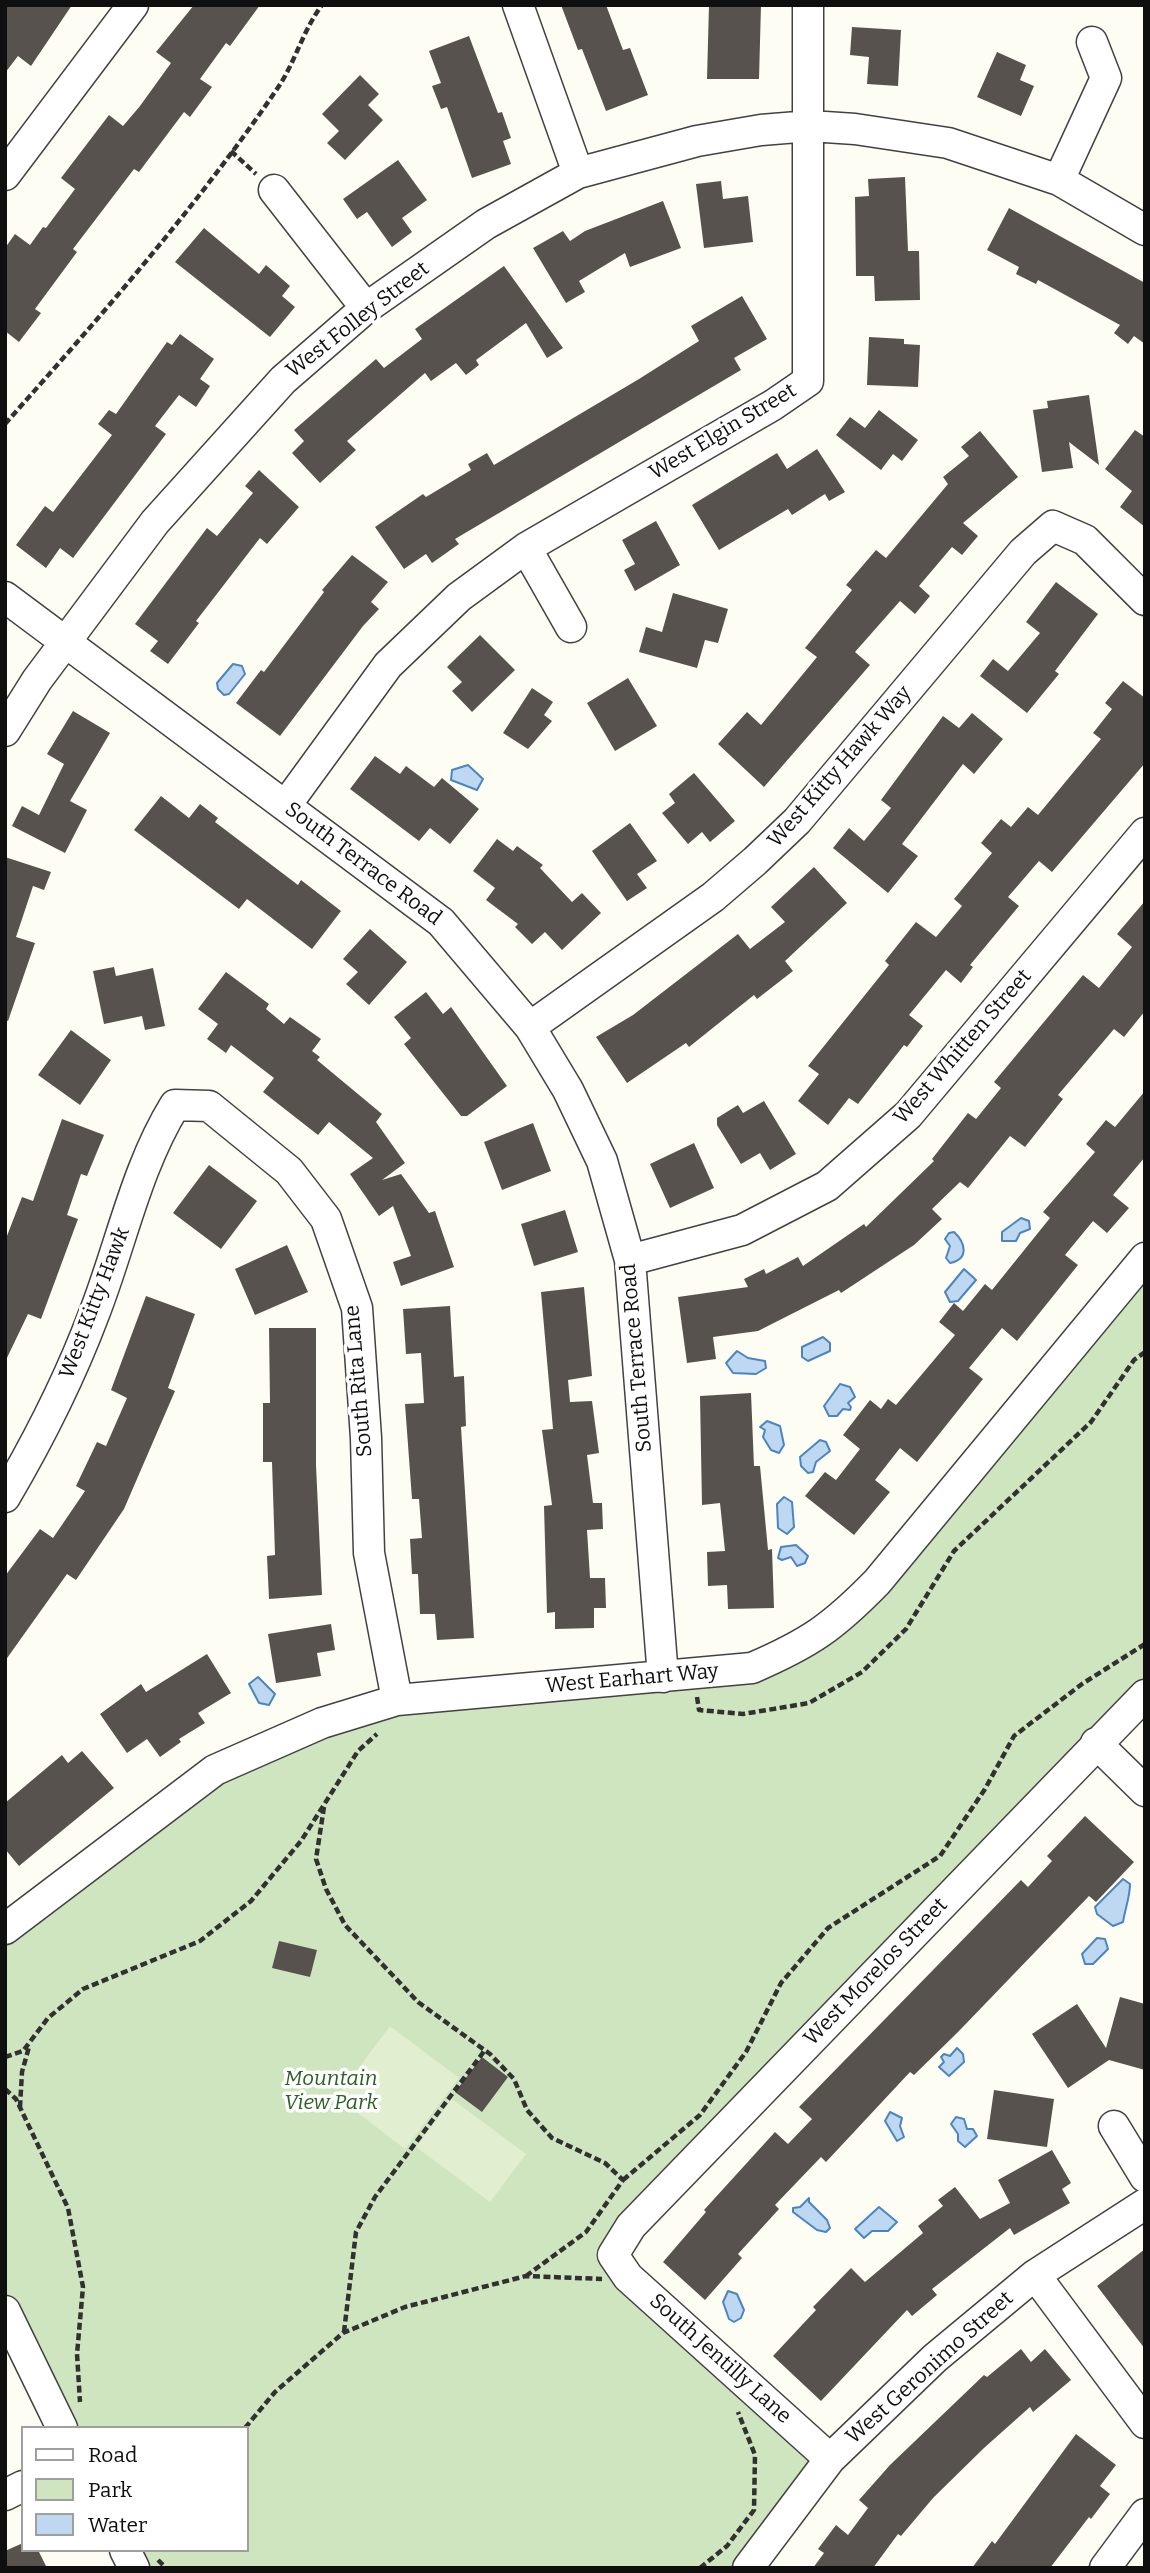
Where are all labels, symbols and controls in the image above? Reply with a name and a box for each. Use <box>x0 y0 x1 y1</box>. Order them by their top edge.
street label: West Folley Street <box>282 257 434 383</box>
street label: West Elgin Street <box>645 378 801 486</box>
street label: West Kitty Hawk Way <box>763 681 917 853</box>
street label: South Terrace Road <box>280 797 446 931</box>
street label: West Whitten Street <box>889 964 1037 1130</box>
street label: West Kitty Hawk <box>55 1224 135 1382</box>
street label: South Terrace Road <box>616 1263 658 1453</box>
street label: South Rita Lane <box>340 1304 378 1458</box>
street label: West Earhart Way <box>544 1659 720 1699</box>
street label: West Morelos Street <box>799 1893 953 2051</box>
park label: Mountain View Park <box>284 2066 378 2116</box>
street label: West Geronimo Street <box>841 2286 1019 2450</box>
street label: South Jentilly Lane <box>644 2289 796 2429</box>
legend <box>21 2426 248 2552</box>
text: Road <box>88 2442 137 2468</box>
text: Park <box>88 2477 132 2503</box>
text: Water <box>88 2512 147 2538</box>

